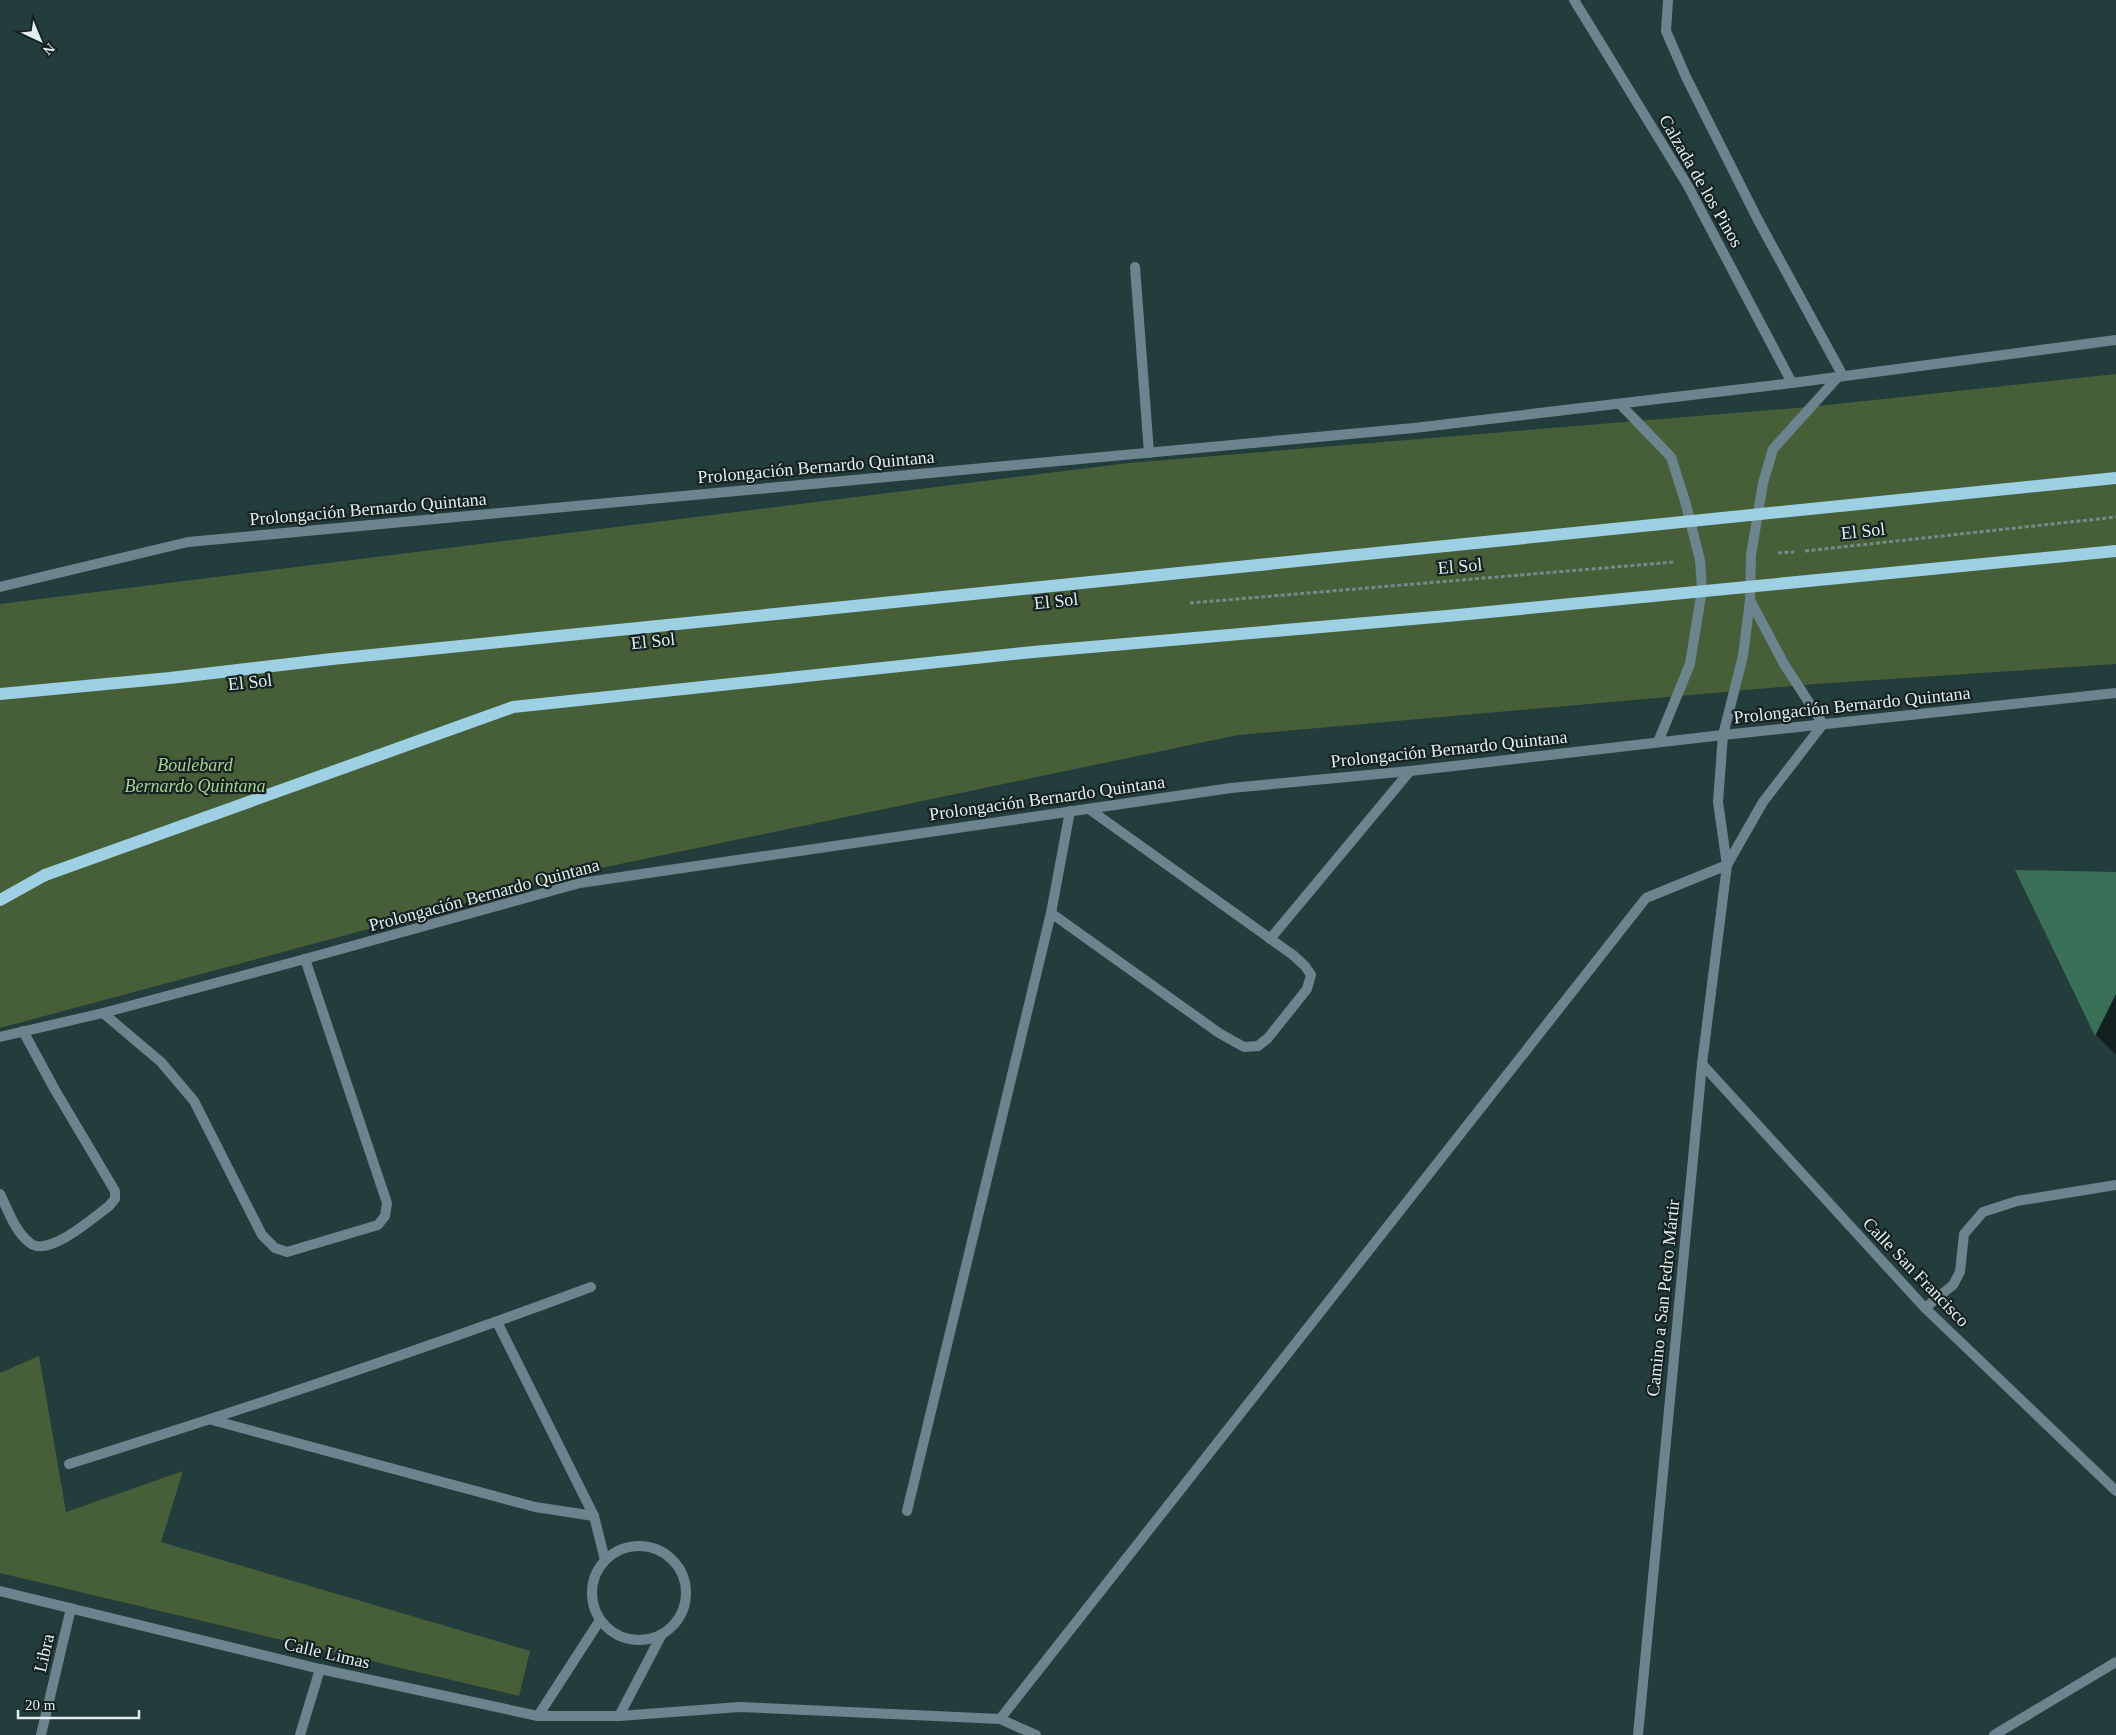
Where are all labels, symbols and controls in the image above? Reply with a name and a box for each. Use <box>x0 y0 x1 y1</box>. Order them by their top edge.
north arrow <box>15 15 65 65</box>
text: N <box>40 40 58 58</box>
street label: Calzada de los Pinos <box>1655 111 1747 251</box>
street label: Prolongación Bernardo Quintana <box>697 447 935 487</box>
street label: Prolongación Bernardo Quintana <box>249 489 487 529</box>
street label: El Sol <box>1840 519 1886 543</box>
street label: El Sol <box>1437 554 1483 578</box>
street label: El Sol <box>1033 589 1079 613</box>
street label: El Sol <box>630 629 676 653</box>
street label: El Sol <box>227 670 273 694</box>
street label: Prolongación Bernardo Quintana <box>1733 683 1971 727</box>
street label: Prolongación Bernardo Quintana <box>1330 727 1568 771</box>
park label: Boulebard Bernardo Quintana <box>125 755 265 796</box>
street label: Prolongación Bernardo Quintana <box>928 772 1166 824</box>
street label: Prolongación Bernardo Quintana <box>366 855 602 935</box>
street label: Camino a San Pedro Mártir <box>1643 1199 1683 1397</box>
street label: Calle San Francisco <box>1859 1213 1973 1331</box>
street label: Libra <box>30 1632 58 1674</box>
street label: Calle Limas <box>282 1633 372 1673</box>
scale bar <box>18 1688 139 1720</box>
text: 20 m <box>25 1697 56 1713</box>

